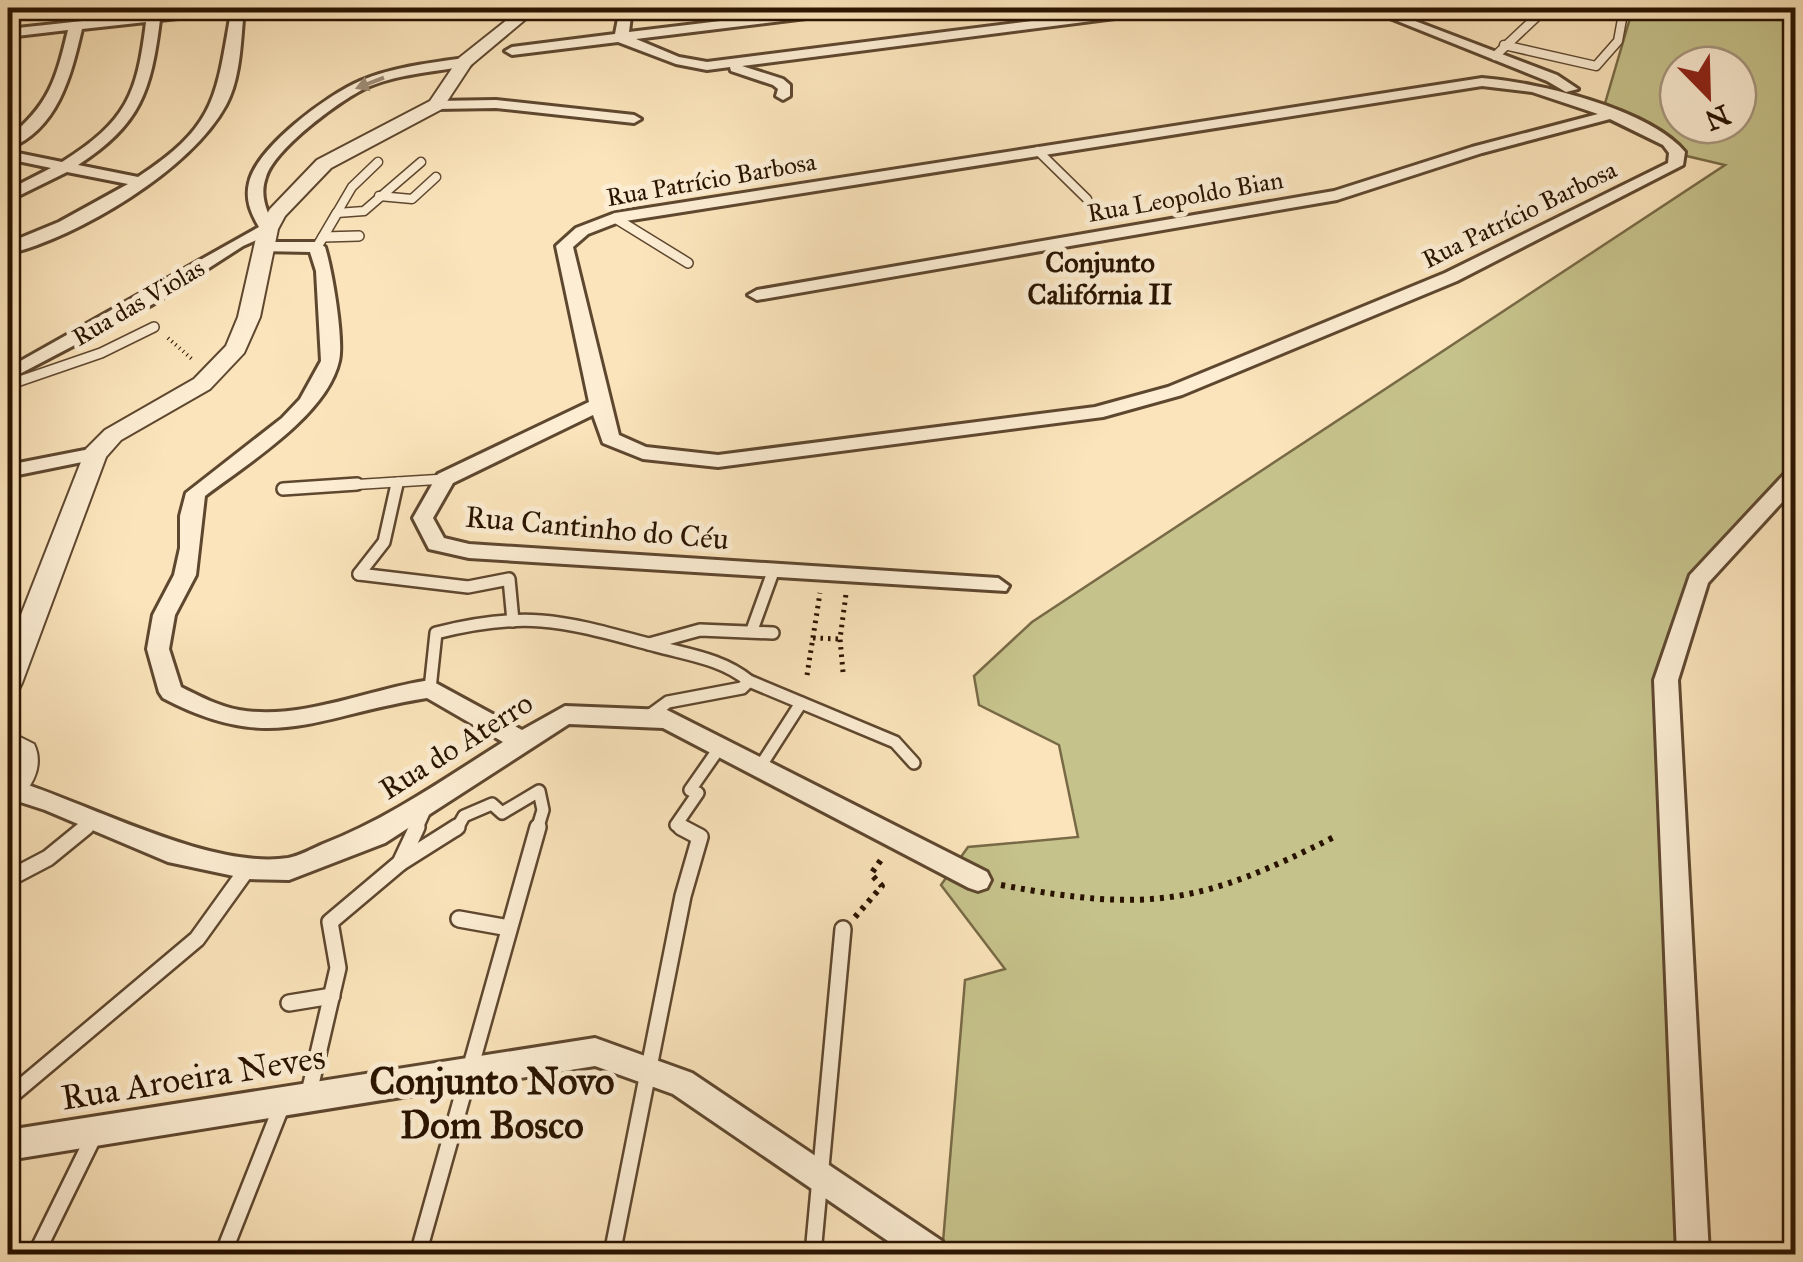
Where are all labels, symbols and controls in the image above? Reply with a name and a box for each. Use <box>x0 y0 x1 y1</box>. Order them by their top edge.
north arrow <box>1658 45 1758 145</box>
one-way arrow <box>355 76 385 91</box>
text: N <box>1700 97 1735 138</box>
street label: Rua Patrício Barbosa <box>604 146 819 213</box>
street label: Rua Patrício Barbosa <box>1417 154 1622 275</box>
street label: Rua Leopoldo Bian <box>1085 164 1285 229</box>
district label: Conjunto Califórnia II <box>1028 245 1172 312</box>
street label: Rua das Violas <box>67 252 210 353</box>
street label: Rua Cantinho do Céu <box>464 499 730 557</box>
street label: Rua do Aterro <box>373 685 539 807</box>
street label: Rua Aroeira Neves <box>58 1035 328 1120</box>
district label: Conjunto Novo Dom Bosco <box>370 1058 614 1148</box>

